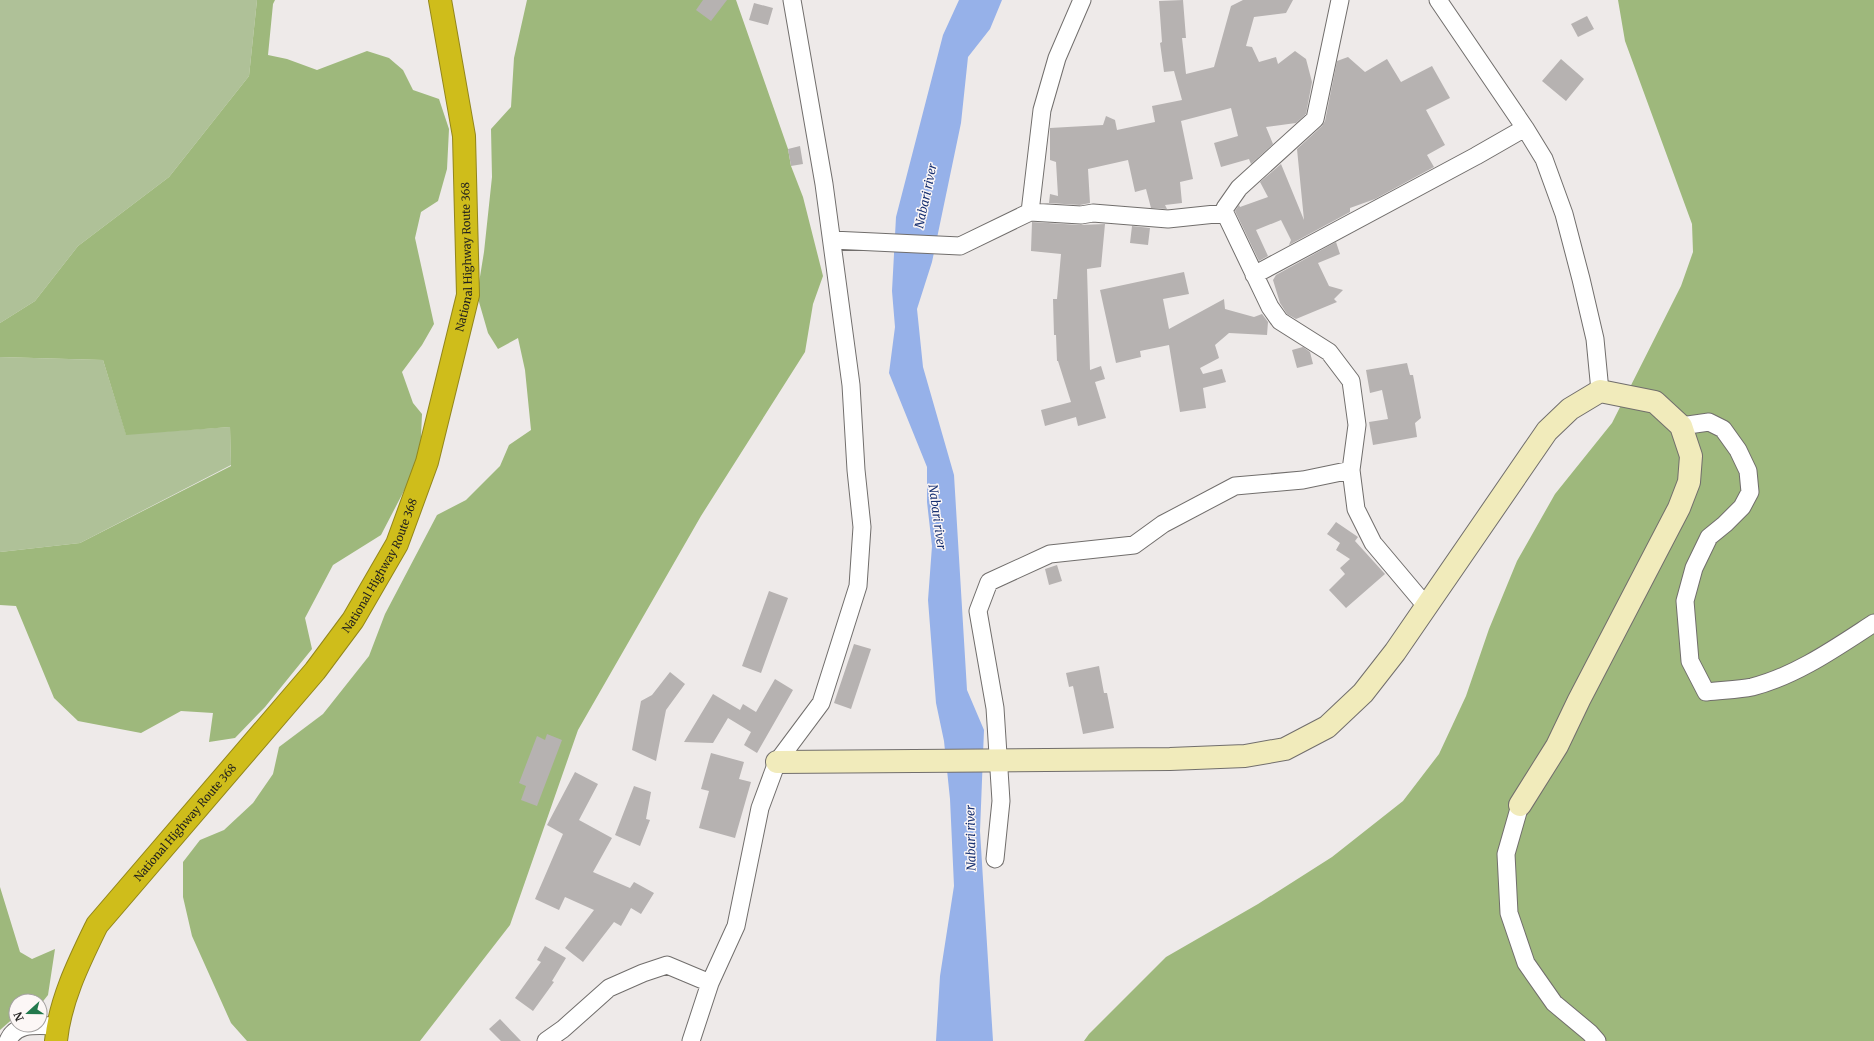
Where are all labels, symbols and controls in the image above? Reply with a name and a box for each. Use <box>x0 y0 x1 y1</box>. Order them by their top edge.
water label: Nabari river <box>911 161 940 230</box>
street label: National Highway Route 368 <box>452 181 475 333</box>
water label: Nabari river <box>926 483 950 552</box>
street label: National Highway Route 368 <box>339 496 420 636</box>
street label: National Highway Route 368 <box>131 760 240 884</box>
water label: Nabari river <box>962 804 979 871</box>
north arrow <box>8 993 48 1033</box>
text: N <box>10 1010 27 1023</box>

